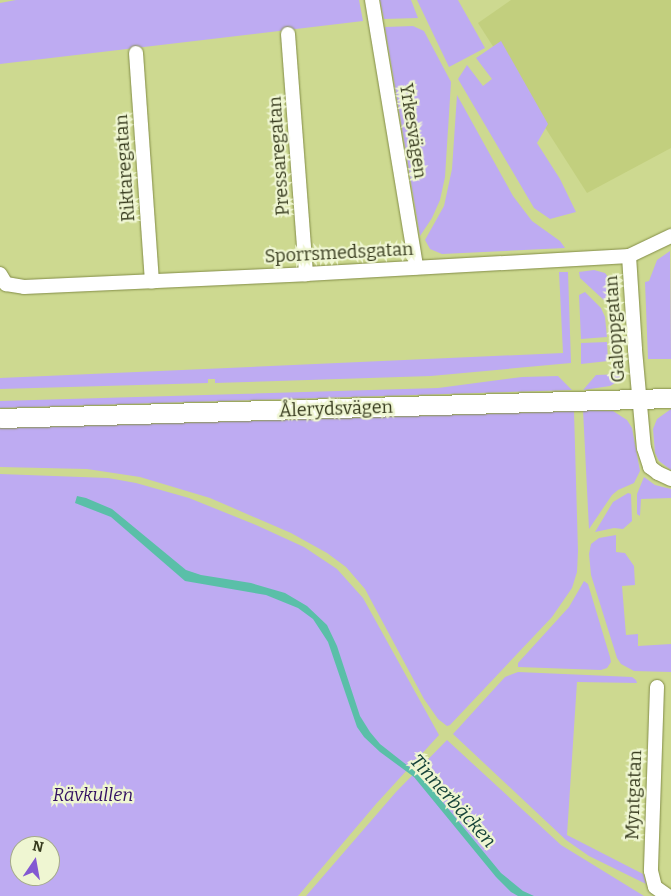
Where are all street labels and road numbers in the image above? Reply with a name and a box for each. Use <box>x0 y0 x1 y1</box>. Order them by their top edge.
street label: Yrkesvägen <box>395 82 431 180</box>
street label: Pressaregatan <box>264 96 294 216</box>
street label: Riktaregatan <box>110 114 140 222</box>
street label: Sporrsmedsgatan <box>264 238 414 268</box>
street label: Galoppgatan <box>600 275 630 383</box>
street label: Ålerydsvägen <box>279 396 393 422</box>
street label: Myntgatan <box>622 750 646 840</box>

